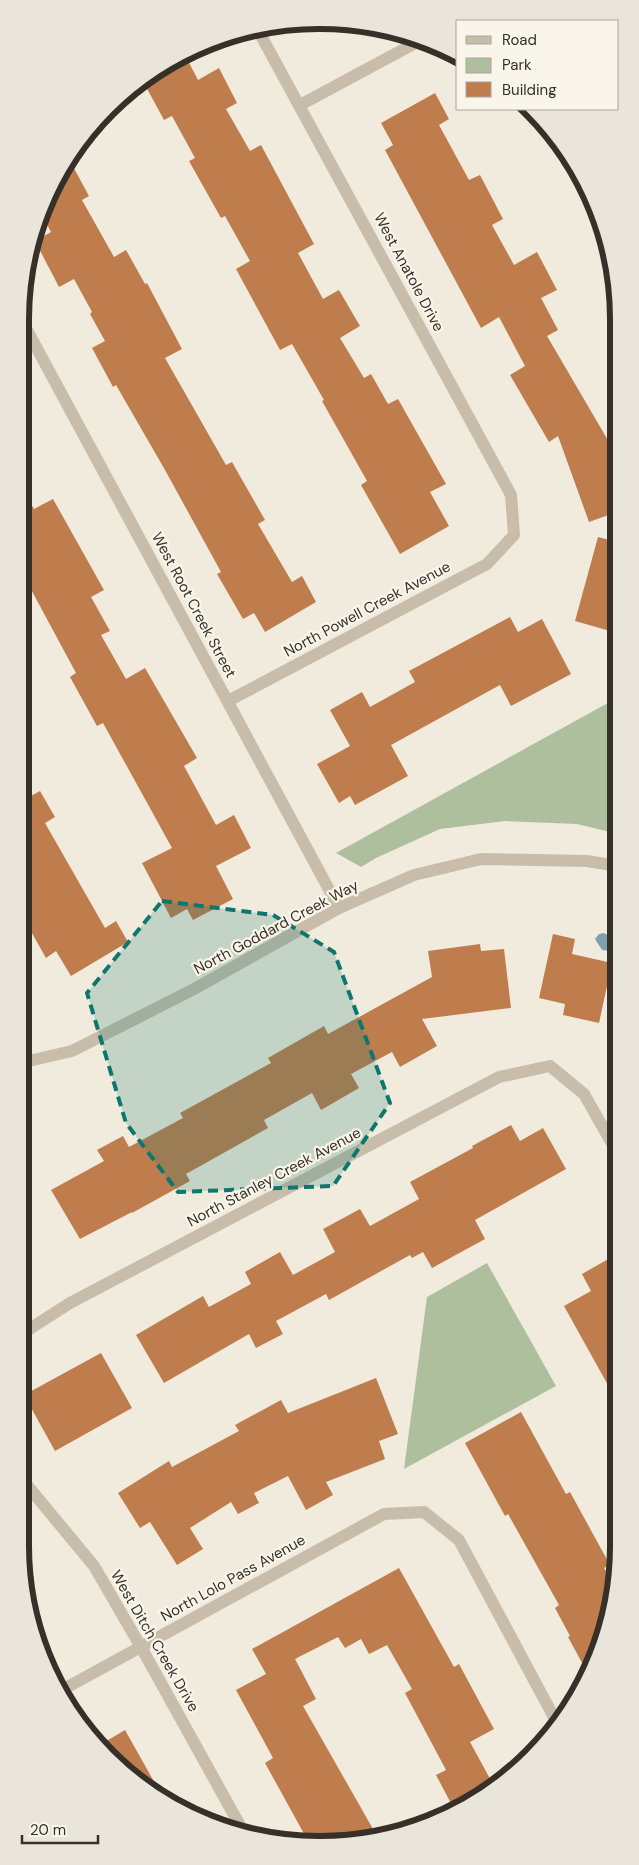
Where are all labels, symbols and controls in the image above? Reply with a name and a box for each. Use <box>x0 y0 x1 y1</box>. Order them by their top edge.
legend <box>456 20 619 110</box>
text: Road <box>502 30 537 50</box>
text: Park <box>502 55 532 75</box>
text: Building <box>502 80 557 100</box>
street label: West Anatole Drive <box>369 209 449 335</box>
street label: West Root Creek Street <box>147 529 241 681</box>
street label: North Powell Creek Avenue <box>280 556 454 662</box>
street label: North Goddard Creek Way <box>190 875 362 979</box>
street label: North Stanley Creek Avenue <box>184 1123 364 1231</box>
street label: North Lolo Pass Avenue <box>157 1530 309 1626</box>
street label: West Ditch Creek Drive <box>106 1567 204 1715</box>
scale bar <box>22 1812 99 1844</box>
text: 20 m <box>30 1820 66 1840</box>

